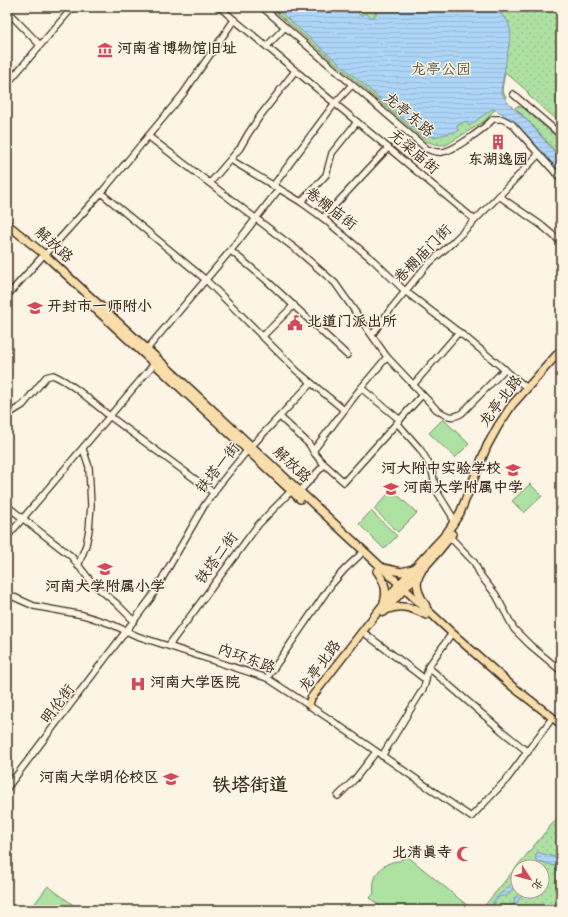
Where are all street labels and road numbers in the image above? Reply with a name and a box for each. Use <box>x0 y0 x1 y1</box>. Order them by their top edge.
street label: 龙亭东路 <box>378 88 438 144</box>
street label: 无梁庙街 <box>383 125 443 181</box>
street label: 卷棚庙街 <box>299 183 361 237</box>
street label: 卷棚庙门街 <box>390 220 458 290</box>
street label: 解放路 <box>29 223 77 269</box>
street label: 龙亭北路 <box>475 371 529 433</box>
street label: 铁塔一街 <box>192 439 246 499</box>
street label: 解放路 <box>267 443 315 489</box>
street label: 铁塔二街 <box>191 528 245 590</box>
street label: 龙亭北路 <box>294 636 348 698</box>
street label: 内环东路 <box>214 639 278 681</box>
street label: 明伦街 <box>37 680 81 730</box>

